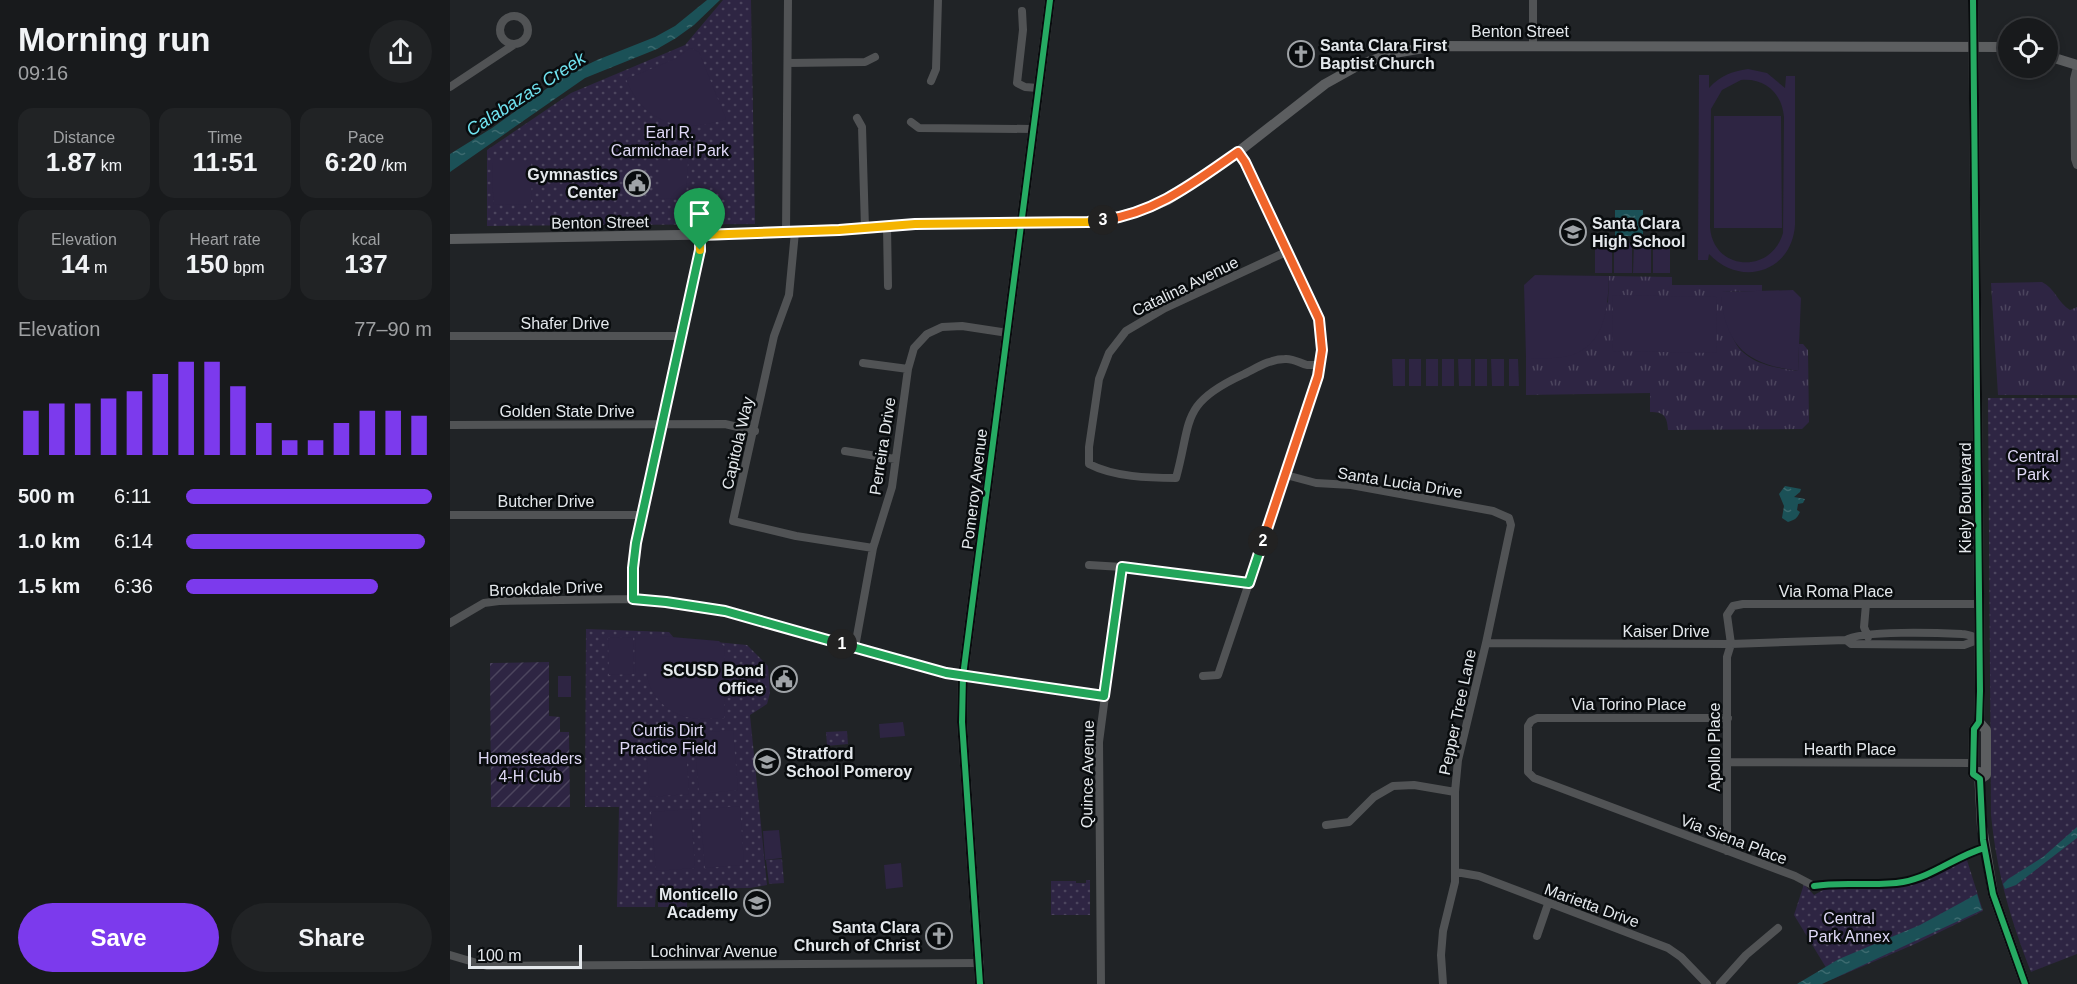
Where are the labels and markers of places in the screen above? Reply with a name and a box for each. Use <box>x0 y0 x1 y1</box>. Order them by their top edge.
place label: Santa Clara First Baptist Church <box>1320 37 1448 72</box>
church icon: Santa Clara First Baptist Church <box>1286 39 1316 69</box>
place label: Gymnastics Center <box>527 166 618 201</box>
public building icon: Gymnastics Center <box>622 168 652 198</box>
pin <box>674 188 725 250</box>
pin: 3 <box>1088 205 1118 235</box>
place label: Santa Clara High School <box>1592 215 1685 250</box>
school or university icon: Santa Clara High School <box>1558 217 1588 247</box>
pin: 2 <box>1248 526 1278 556</box>
pin: 1 <box>827 629 857 659</box>
place label: SCUSD Bond Office <box>663 662 764 697</box>
public building icon: SCUSD Bond Office <box>769 664 799 694</box>
place label: Stratford School Pomeroy <box>786 745 912 780</box>
school or university icon: Stratford School Pomeroy <box>752 747 782 777</box>
place label: Monticello Academy <box>659 886 738 921</box>
school or university icon: Monticello Academy <box>742 888 772 918</box>
place label: Santa Clara Church of Christ <box>794 919 921 954</box>
church icon: Santa Clara Church of Christ <box>924 921 954 951</box>

